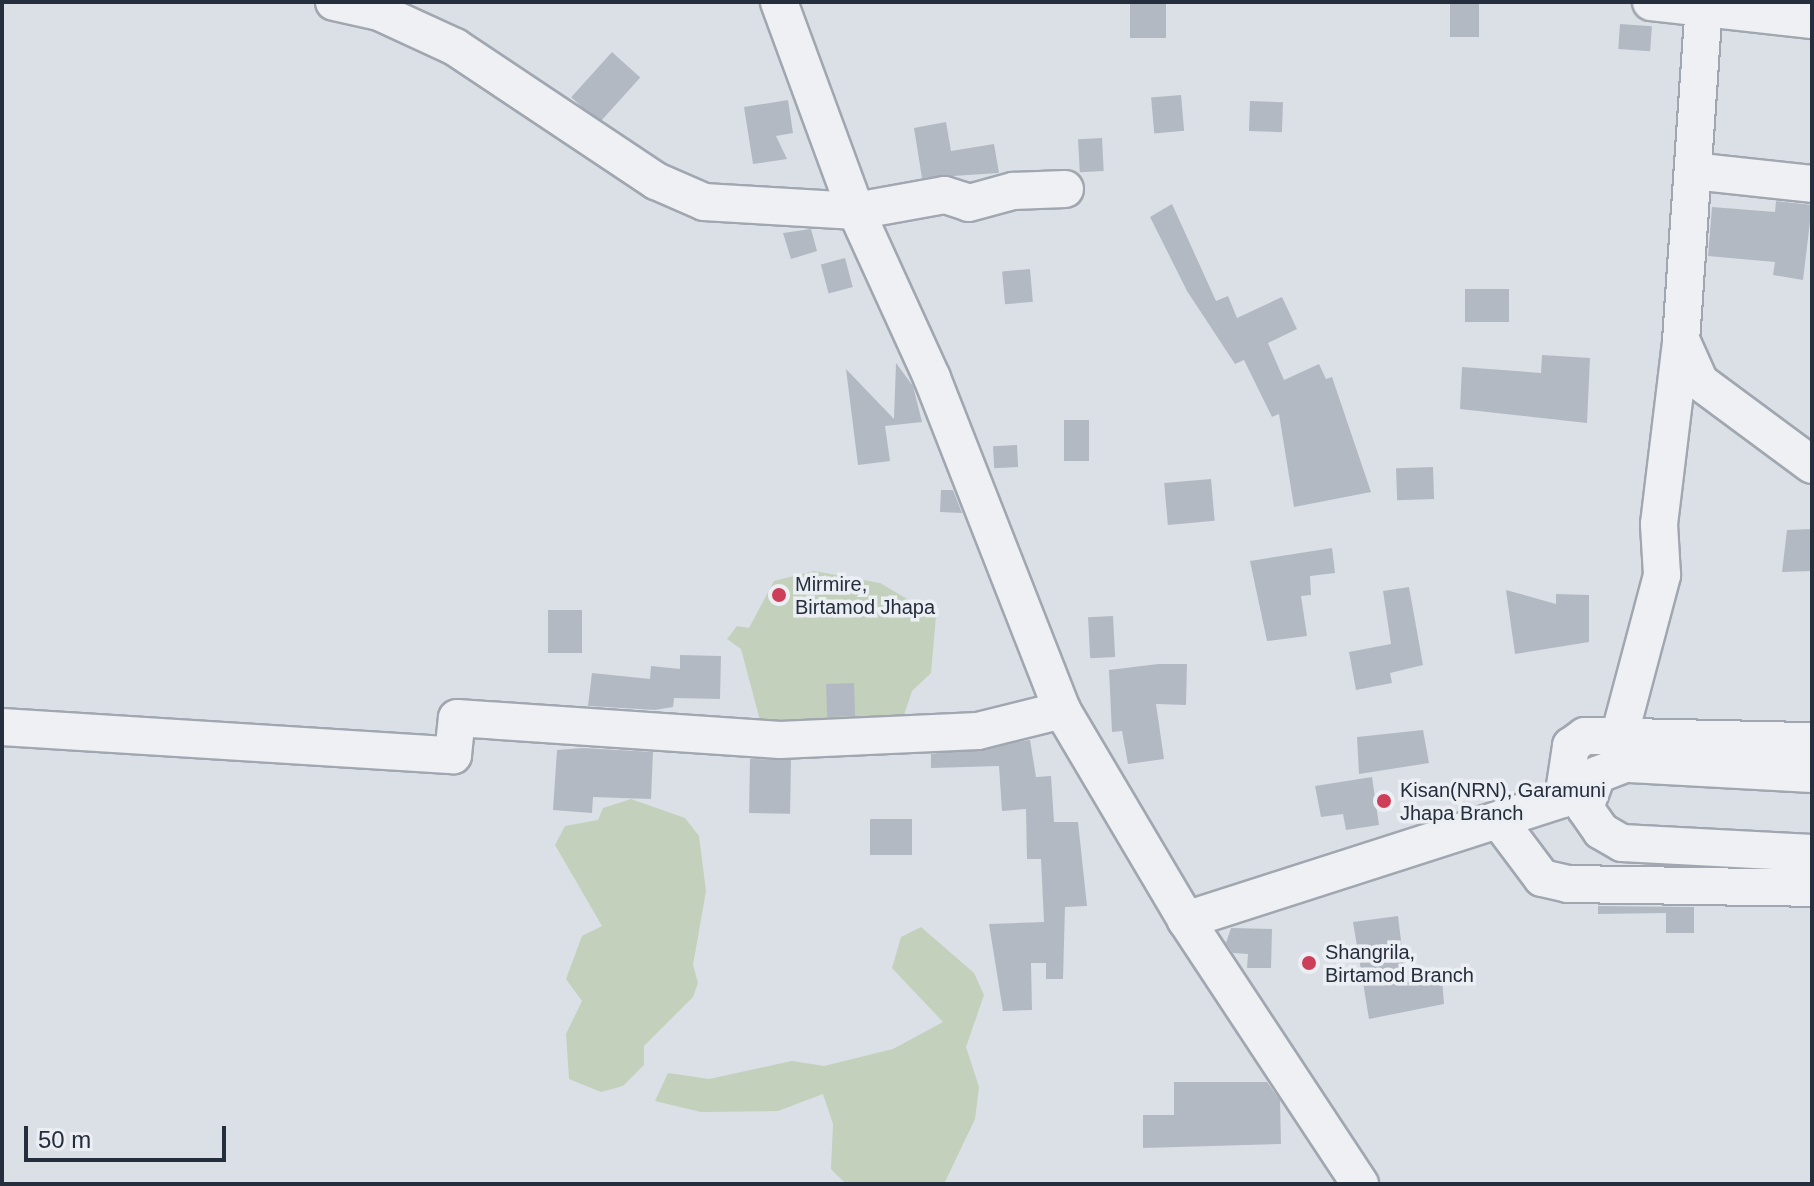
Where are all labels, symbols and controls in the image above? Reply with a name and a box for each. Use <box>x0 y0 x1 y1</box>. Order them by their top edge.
place label: Mirmire, Birtamod Jhapa <box>795 572 935 619</box>
marker: Mirmire, Birtamod Jhapa <box>770 586 788 604</box>
place label: Kisan(NRN), Garamuni Jhapa Branch <box>1400 778 1606 825</box>
marker: Kisan(NRN), Garamuni Jhapa Branch <box>1375 792 1393 810</box>
place label: Shangrila, Birtamod Branch <box>1325 940 1474 987</box>
marker: Shangrila, Birtamod Branch <box>1300 954 1318 972</box>
scale bar <box>28 1110 230 1160</box>
text: 50 m <box>38 1126 91 1153</box>

